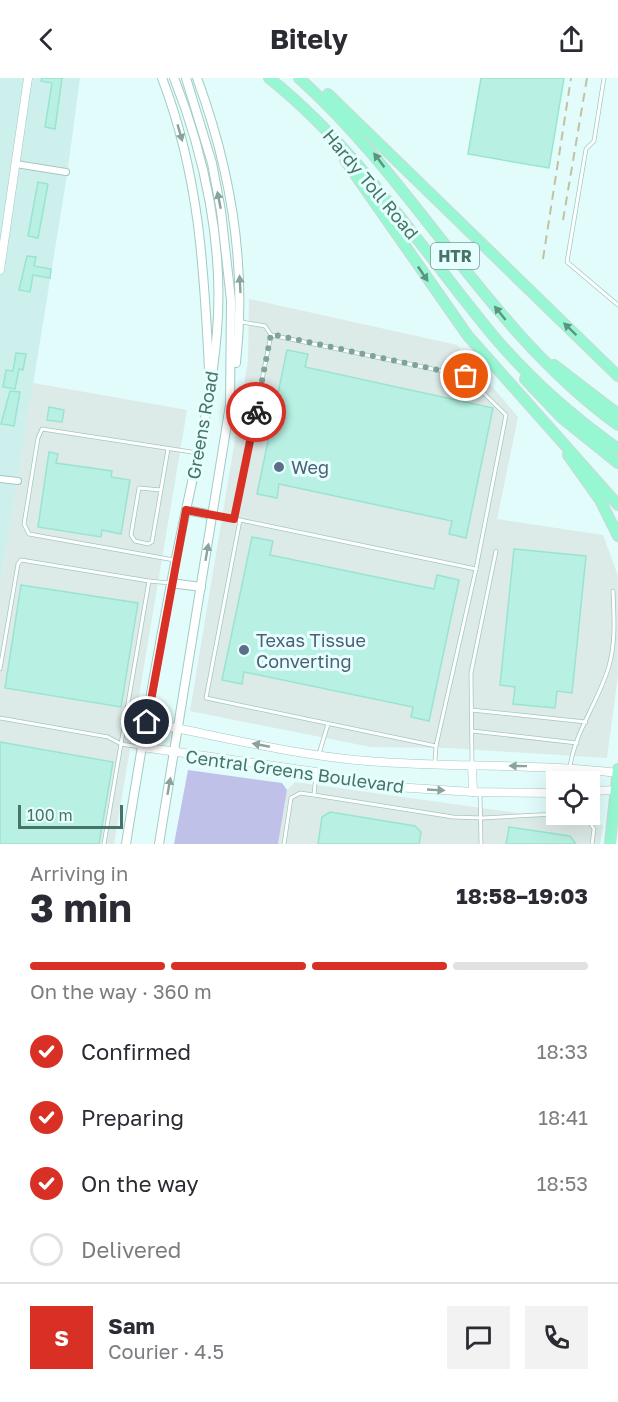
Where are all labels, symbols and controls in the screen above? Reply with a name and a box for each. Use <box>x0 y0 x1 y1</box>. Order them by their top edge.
icon: back <box>30 23 63 56</box>
text: Bitely <box>270 23 348 55</box>
icon: share <box>555 23 588 56</box>
one-way arrow <box>176 125 185 143</box>
street label: Hardy Toll Road <box>319 125 423 243</box>
one-way arrow <box>373 153 385 168</box>
one-way arrow <box>214 191 223 210</box>
road number: HTR <box>431 243 479 269</box>
one-way arrow <box>417 265 429 281</box>
one-way arrow <box>235 275 244 294</box>
one-way arrow <box>493 305 506 321</box>
one-way arrow <box>562 322 577 336</box>
pin <box>440 350 491 401</box>
icon: bag <box>449 359 482 392</box>
street label: Greens Road <box>182 369 222 481</box>
courier <box>226 382 286 442</box>
icon: bike <box>240 396 273 429</box>
place label: Weg <box>291 456 329 478</box>
marker: Weg <box>272 460 286 474</box>
one-way arrow <box>203 543 212 562</box>
place label: Texas Tissue Converting <box>256 629 366 672</box>
marker: Texas Tissue Converting <box>237 643 251 657</box>
pin <box>121 696 172 747</box>
icon: home <box>130 705 163 738</box>
one-way arrow <box>252 740 271 749</box>
street label: Central Greens Boulevard <box>184 745 406 797</box>
one-way arrow <box>508 761 527 771</box>
map controls <box>546 771 600 825</box>
button: locate <box>546 771 600 825</box>
one-way arrow <box>165 777 174 796</box>
one-way arrow <box>426 786 445 795</box>
scale bar <box>18 802 123 830</box>
text: 100 m <box>27 805 73 825</box>
text: Arriving in <box>30 861 128 885</box>
text: 18:58–19:03 <box>456 882 588 909</box>
text: 3 min <box>30 884 132 931</box>
text: On the way · 360 m <box>30 979 212 1003</box>
icon: check <box>30 1035 63 1068</box>
text: Confirmed <box>81 1038 191 1065</box>
text: 18:33 <box>537 1039 588 1063</box>
icon: check <box>30 1101 63 1134</box>
text: Preparing <box>81 1104 184 1131</box>
text: 18:41 <box>538 1105 588 1129</box>
icon: check <box>30 1167 63 1200</box>
text: On the way <box>81 1170 199 1197</box>
text: 18:53 <box>537 1171 588 1195</box>
text: Delivered <box>81 1236 181 1263</box>
button: chat <box>447 1306 510 1369</box>
button: phone <box>525 1306 588 1369</box>
text: Sam <box>108 1312 155 1339</box>
text: S <box>54 1324 69 1351</box>
text: Courier · 4.5 <box>108 1339 224 1363</box>

